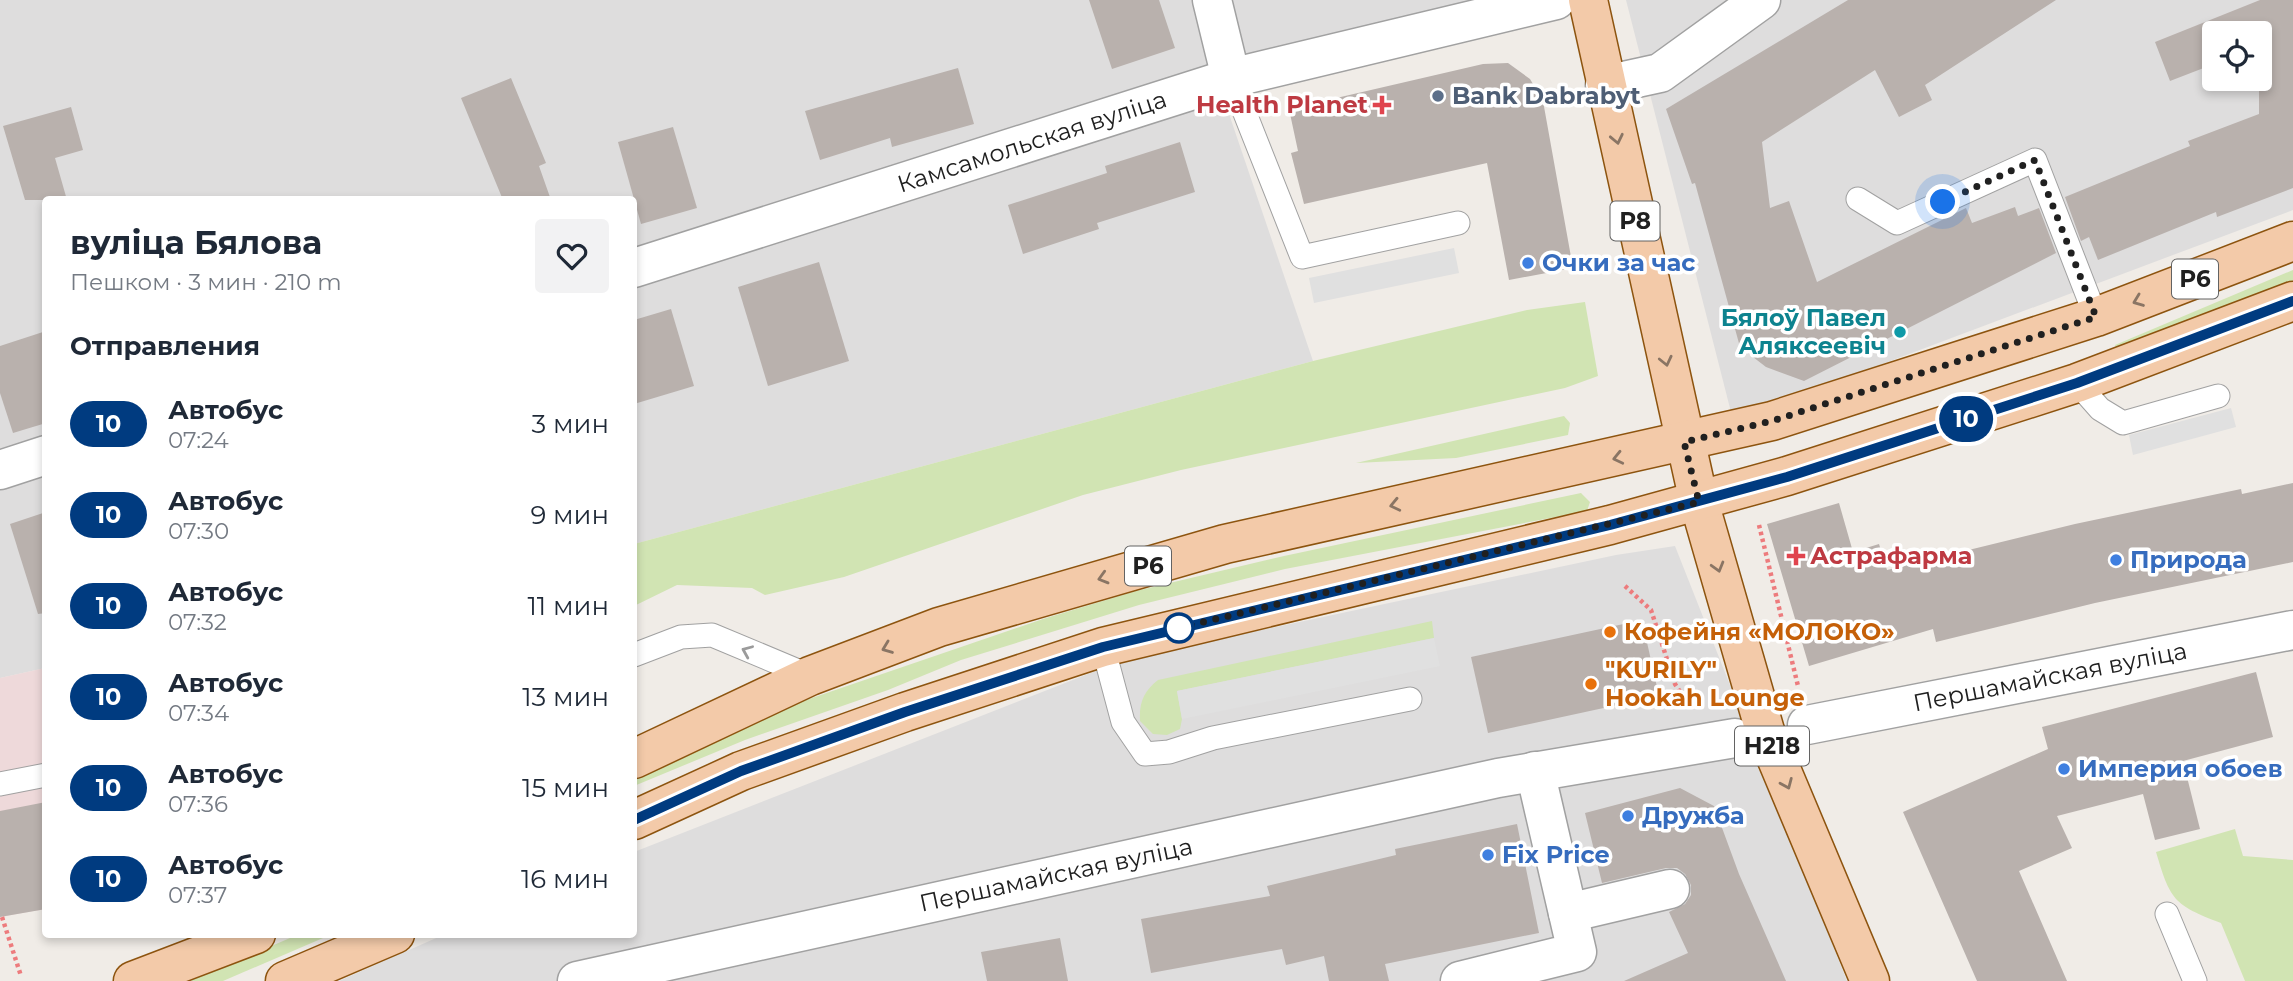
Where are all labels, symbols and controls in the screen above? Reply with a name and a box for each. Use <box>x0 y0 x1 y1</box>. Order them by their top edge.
map controls <box>2202 21 2272 91</box>
button: locate <box>2202 21 2272 91</box>
place label: Bank Dabrabyt <box>1452 81 1641 110</box>
street label: Камсамольская вуліца <box>894 84 1170 199</box>
marker: Bank Dabrabyt <box>1430 88 1446 104</box>
place label: Health Planet <box>1196 90 1369 119</box>
marker: Health Planet <box>1374 97 1390 113</box>
one-way arrow <box>1609 133 1623 145</box>
your location <box>1925 184 1960 219</box>
road number: Р8 <box>1610 202 1660 241</box>
button: heart <box>535 219 609 293</box>
text: вуліца Бялова <box>70 222 322 262</box>
place label: Очки за час <box>1542 248 1695 277</box>
marker: Очки за час <box>1520 255 1536 271</box>
road number: Р6 <box>2172 260 2218 298</box>
text: Пешком · 3 мин · 210 m <box>70 268 342 296</box>
one-way arrow <box>2133 293 2145 307</box>
place label: Бялоў Павел Аляксеевіч <box>1721 303 1886 360</box>
marker: Бялоў Павел Аляксеевіч <box>1892 324 1908 340</box>
text: Отправления <box>70 330 260 362</box>
one-way arrow <box>1658 355 1672 367</box>
text: Автобус <box>168 394 283 426</box>
line badge: 10 <box>1934 396 1997 442</box>
text: 10 <box>1953 404 1979 433</box>
text: 3 мин <box>532 408 609 440</box>
text: 10 <box>96 409 121 438</box>
text: 07:24 <box>168 426 229 454</box>
one-way arrow <box>1612 450 1624 464</box>
text: Автобус <box>168 485 283 517</box>
one-way arrow <box>1389 496 1401 511</box>
text: 9 мин <box>530 499 609 531</box>
text: 10 <box>96 500 121 529</box>
text: 07:30 <box>168 517 229 545</box>
place label: Астрафарма <box>1810 541 1972 570</box>
place label: Природа <box>2130 545 2247 574</box>
road number: Р6 <box>1125 546 1171 586</box>
marker: Астрафарма <box>1788 548 1804 564</box>
marker: Природа <box>2108 552 2124 568</box>
one-way arrow <box>1710 561 1725 573</box>
one-way arrow <box>1098 570 1110 585</box>
text: Автобус <box>168 576 283 608</box>
text: 11 мин <box>527 590 609 622</box>
text: 10 <box>96 591 121 620</box>
text: 07:32 <box>168 608 227 636</box>
unlabelled marker <box>1164 613 1194 643</box>
place label: Кофейня «МОЛОКО» <box>1624 617 1895 646</box>
marker: Кофейня «МОЛОКО» <box>1602 624 1618 640</box>
street label: Першамайская вуліца <box>1910 636 2189 717</box>
one-way arrow <box>882 639 894 653</box>
one-way arrow <box>741 645 754 659</box>
place label: "KURILY" Hookah Lounge <box>1605 655 1805 712</box>
text: Автобус <box>168 667 283 699</box>
marker: "KURILY" Hookah Lounge <box>1583 676 1599 692</box>
text: 13 мин <box>522 681 609 713</box>
text: 10 <box>96 682 121 711</box>
text: 07:34 <box>168 699 229 727</box>
road number: Н218 <box>1735 726 1809 766</box>
place label: Империя обоев <box>2078 754 2283 783</box>
text: Автобус <box>168 758 283 790</box>
marker: Империя обоев <box>2056 761 2072 777</box>
text: 15 мин <box>522 772 609 804</box>
text: 10 <box>96 773 121 802</box>
one-way arrow <box>1779 777 1793 789</box>
text: 07:36 <box>168 790 228 818</box>
place label: Дружба <box>1642 801 1745 830</box>
marker: Дружба <box>1620 808 1636 824</box>
street label: Першамайская вуліца <box>917 831 1195 918</box>
place label: Fix Price <box>1502 840 1610 869</box>
marker: Fix Price <box>1480 847 1496 863</box>
text: Автобус <box>168 849 283 881</box>
text: 16 мин <box>521 863 609 895</box>
text: 10 <box>96 864 121 893</box>
text: 07:37 <box>168 881 227 909</box>

